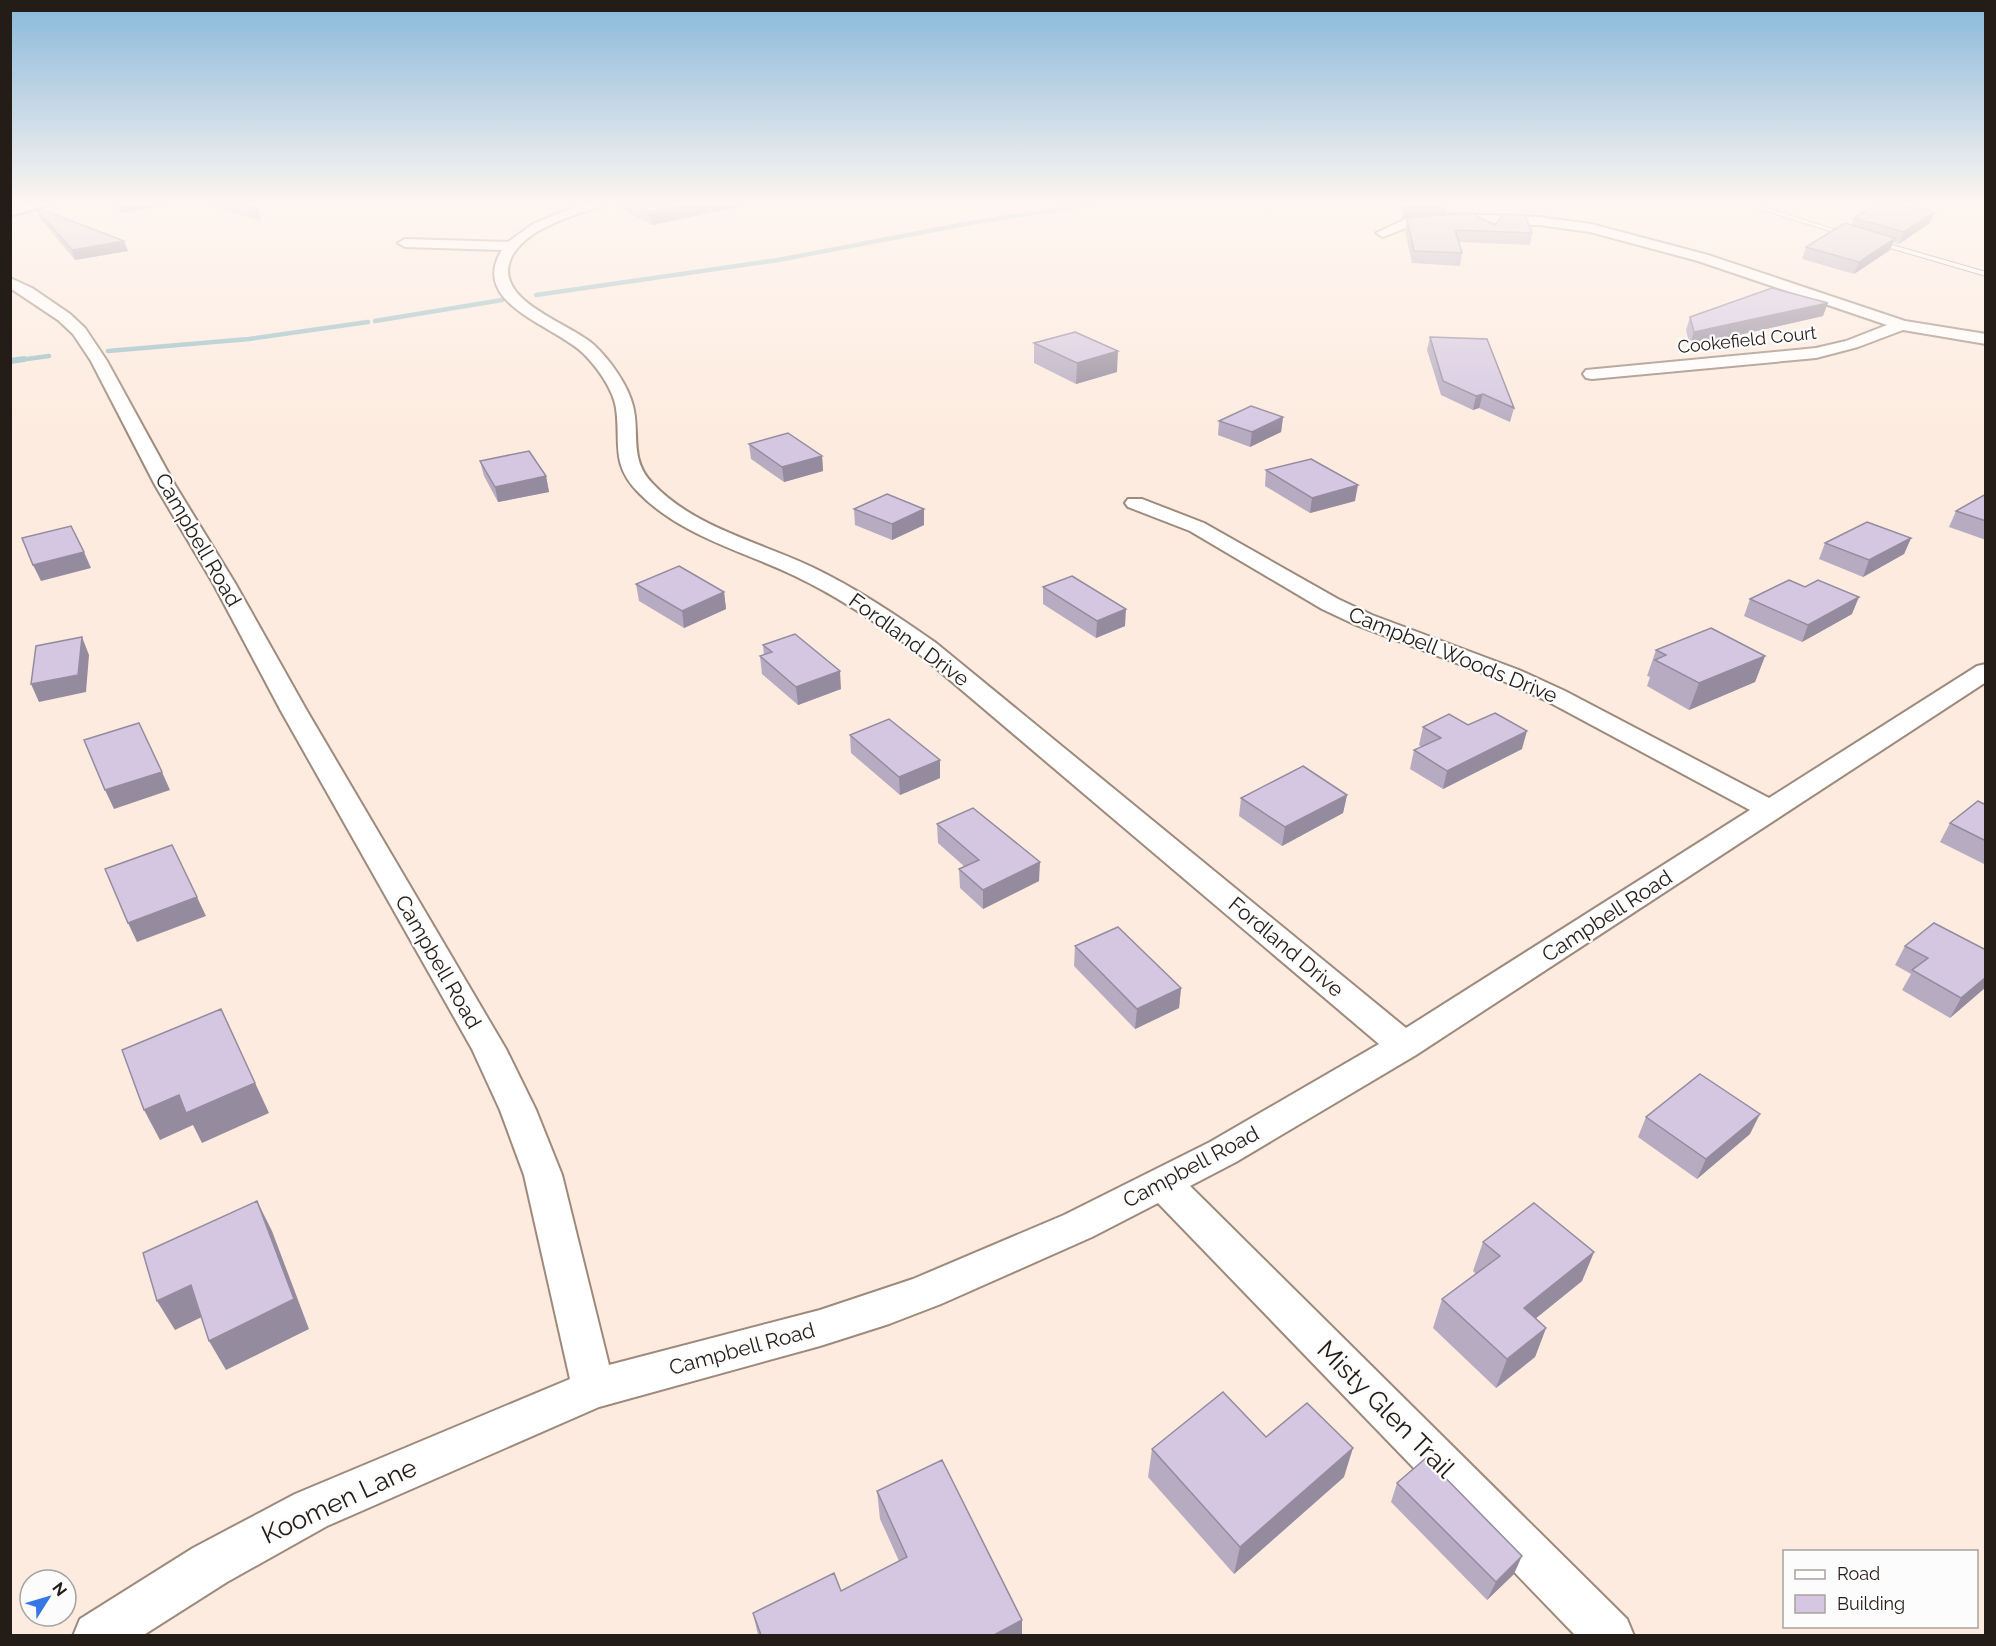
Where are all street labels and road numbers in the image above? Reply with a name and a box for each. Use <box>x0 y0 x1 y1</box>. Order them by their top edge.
street label: Cookefield Court <box>1676 322 1818 357</box>
street label: Campbell Road <box>150 469 247 611</box>
street label: Fordland Drive <box>844 588 974 692</box>
street label: Campbell Woods Drive <box>1345 601 1561 708</box>
street label: Campbell Road <box>1537 864 1676 967</box>
street label: Campbell Road <box>390 891 487 1033</box>
street label: Fordland Drive <box>1224 891 1349 1002</box>
street label: Campbell Road <box>1119 1120 1263 1213</box>
street label: Campbell Road <box>666 1317 818 1380</box>
street label: Misty Glen Trail <box>1311 1334 1461 1484</box>
street label: Koomen Lane <box>257 1452 421 1550</box>

